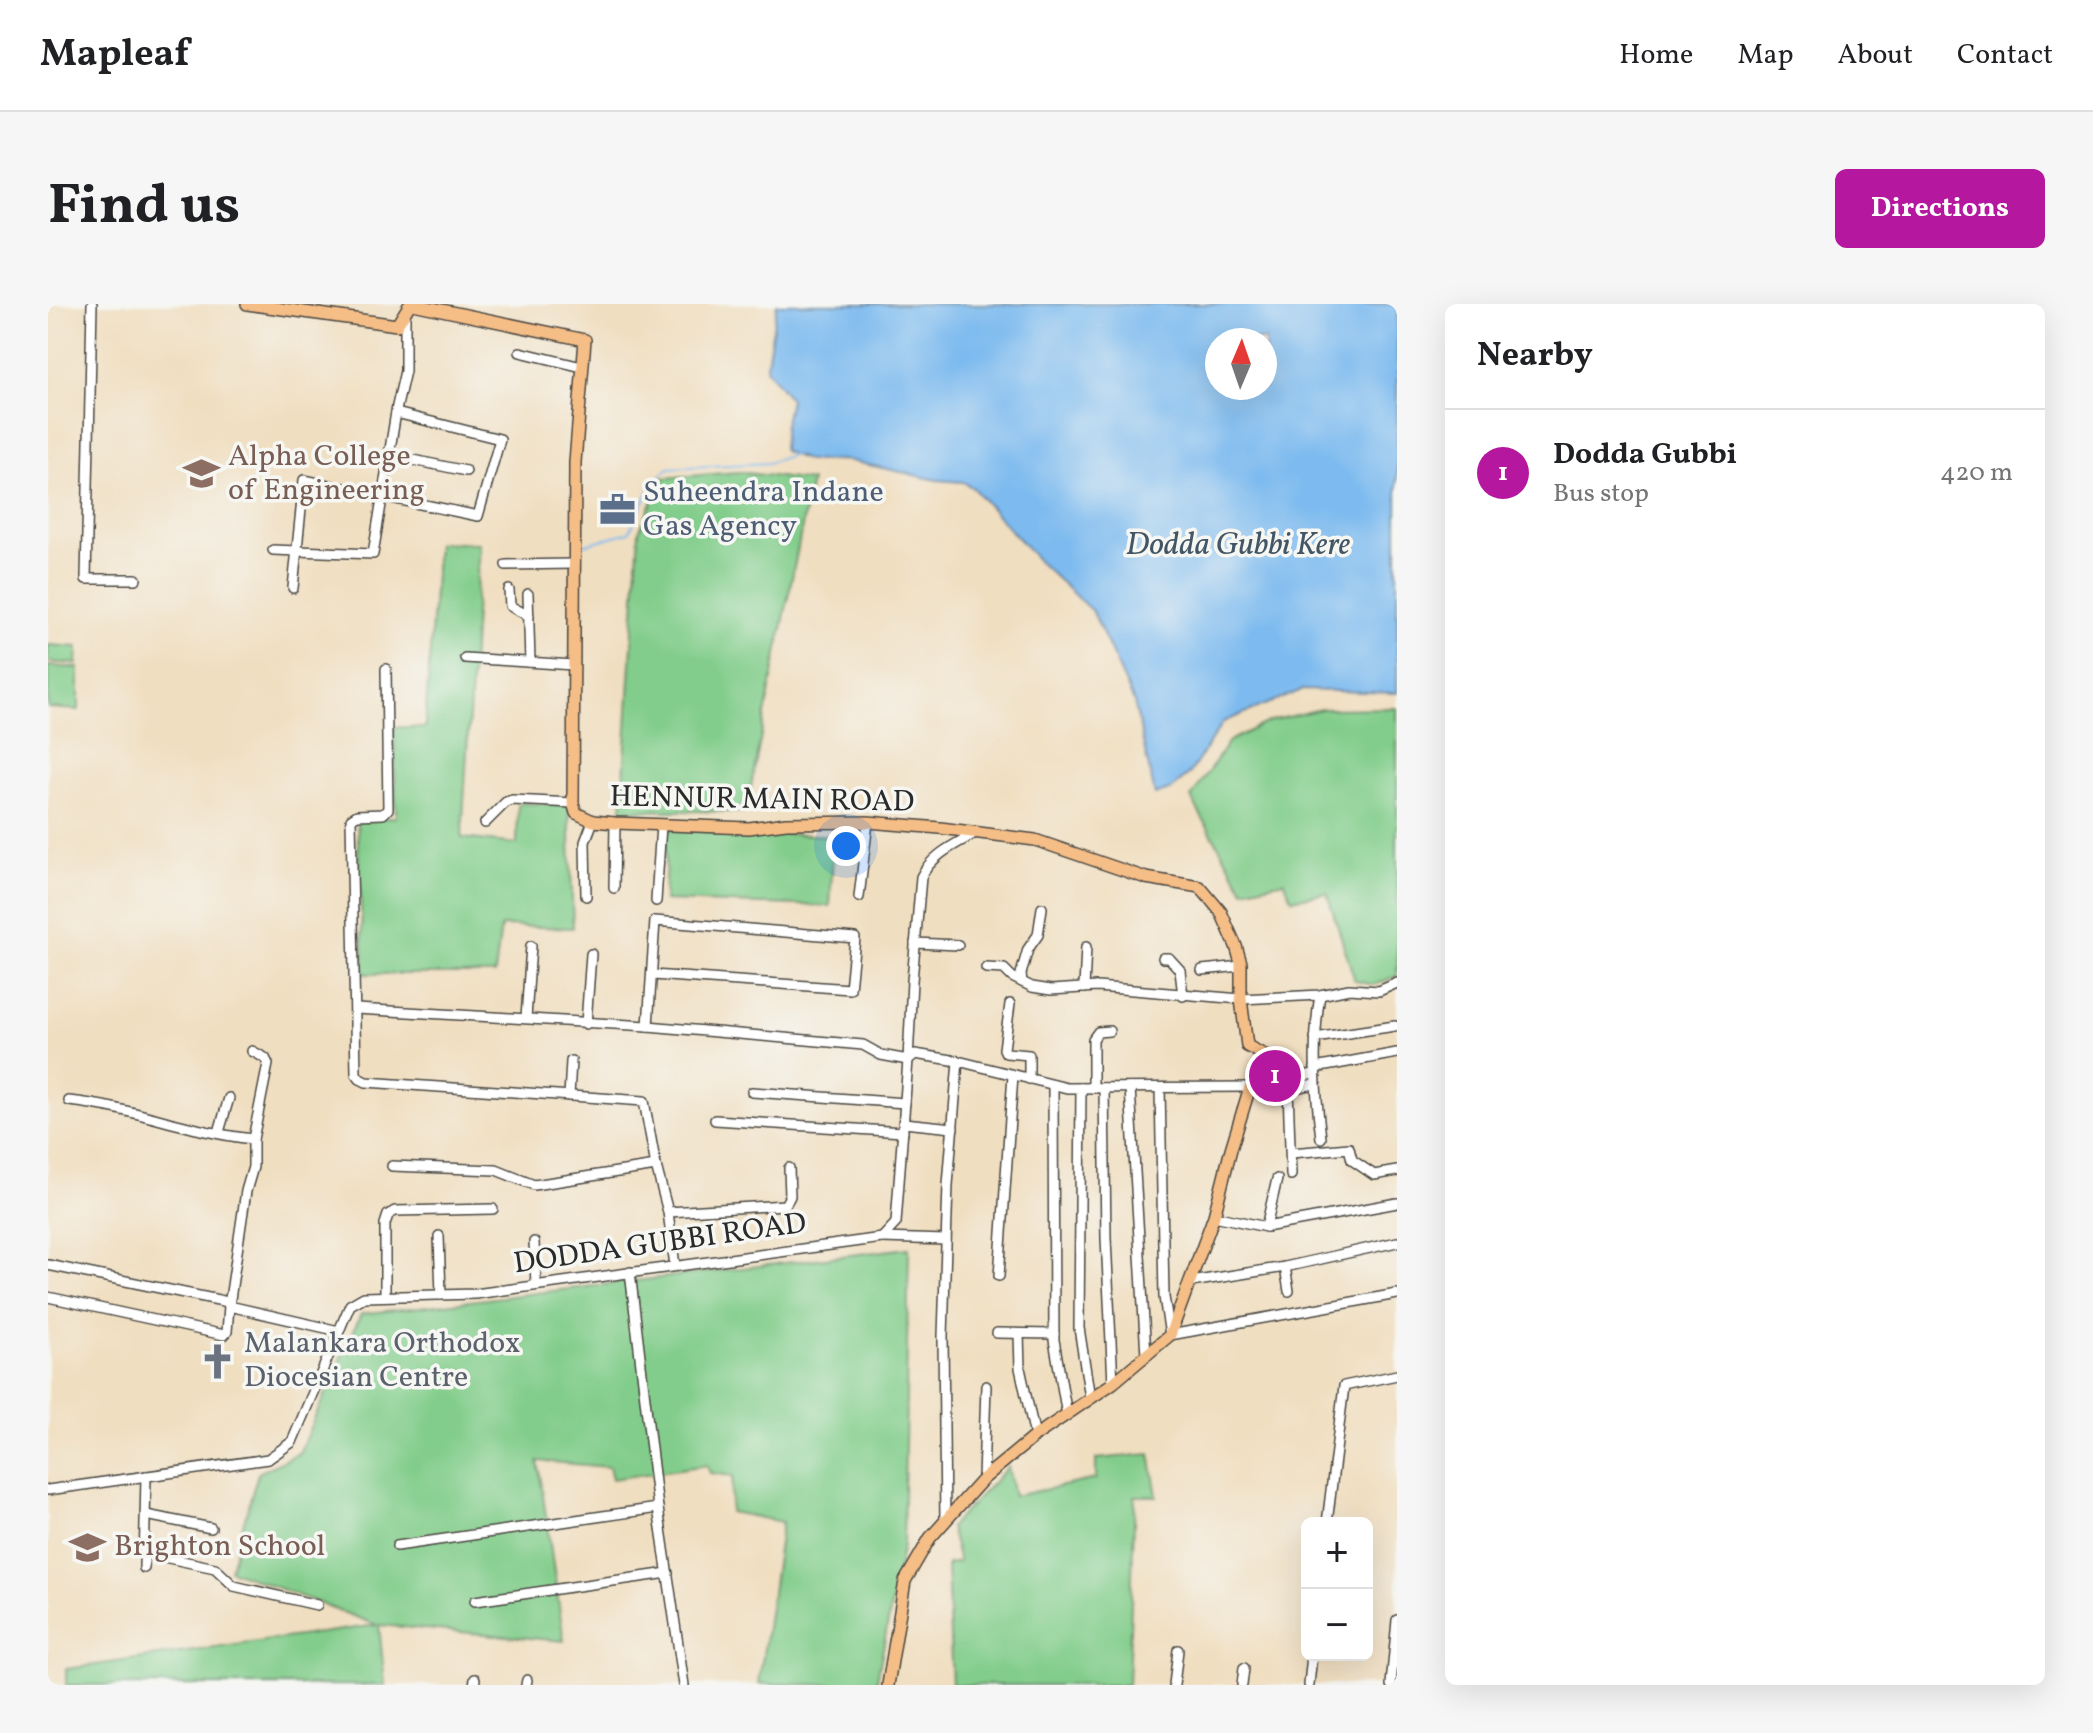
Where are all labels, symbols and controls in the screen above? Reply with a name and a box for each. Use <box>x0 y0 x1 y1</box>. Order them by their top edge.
text: Mapleaf <box>40 29 189 82</box>
text: Home <box>1619 36 1693 75</box>
text: Map <box>1737 36 1793 75</box>
text: About <box>1837 36 1913 75</box>
text: Contact <box>1957 36 2053 75</box>
text: Find us <box>48 169 240 247</box>
button: Directions <box>1835 169 2045 248</box>
north arrow <box>1205 328 1277 400</box>
text: Nearby <box>1477 333 1593 380</box>
text: Dodda Gubbi <box>1553 434 1737 476</box>
place label: Alpha College of Engineering <box>228 436 425 512</box>
school or university icon: Alpha College of Engineering <box>183 455 221 493</box>
text: 1 <box>1498 455 1508 491</box>
text: 420 m <box>1940 455 2013 491</box>
place label: Suheendra Indane Gas Agency <box>643 472 884 548</box>
text: Bus stop <box>1553 476 1649 512</box>
office icon: Suheendra Indane Gas Agency <box>598 491 636 529</box>
water label: Dodda Gubbi Kere <box>1126 524 1351 568</box>
street label: HENNUR MAIN ROAD <box>609 776 915 824</box>
your location <box>826 826 866 866</box>
pin: 1 <box>1249 1046 1301 1106</box>
street label: DODDA GUBBI ROAD <box>511 1203 809 1285</box>
place label: Malankara Orthodox Diocesian Centre <box>244 1323 520 1399</box>
church icon: Malankara Orthodox Diocesian Centre <box>199 1342 237 1380</box>
map controls <box>1301 1517 1373 1661</box>
button: + <box>1301 1517 1373 1589</box>
place label: Brighton School <box>114 1526 325 1568</box>
school or university icon: Brighton School <box>69 1528 107 1566</box>
button: − <box>1301 1589 1373 1661</box>

